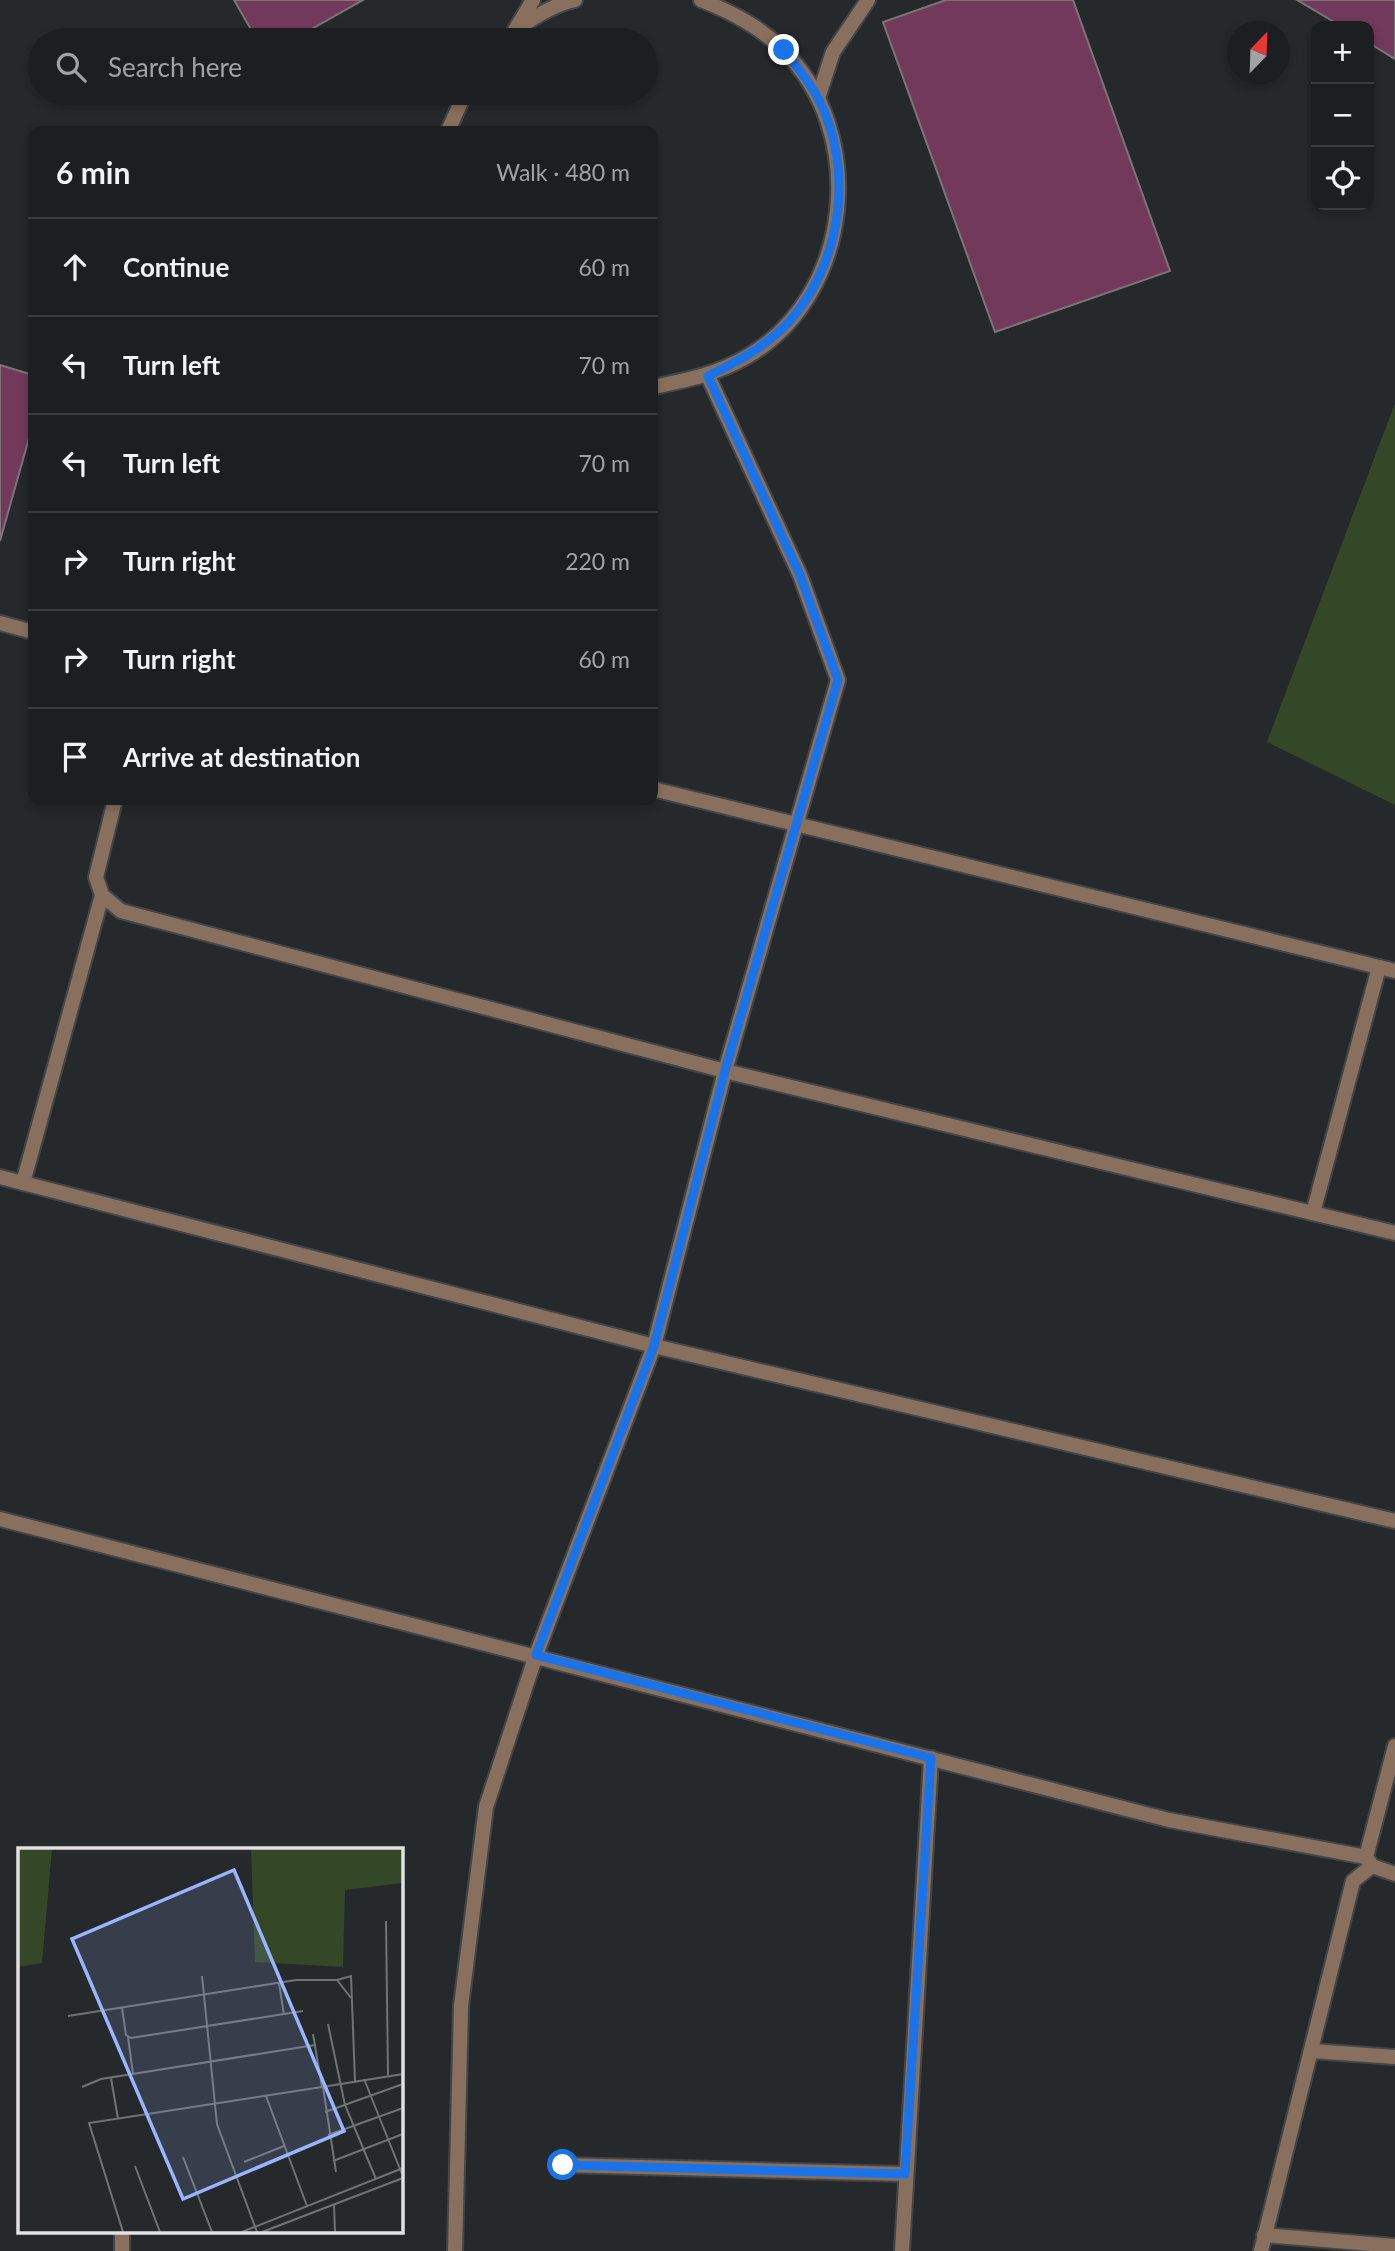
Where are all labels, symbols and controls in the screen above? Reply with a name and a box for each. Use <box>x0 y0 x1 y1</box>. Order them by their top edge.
north arrow <box>1227 21 1290 84</box>
map controls <box>1311 21 1374 210</box>
button: + <box>1311 21 1374 84</box>
search box <box>28 28 658 105</box>
route end <box>768 34 799 65</box>
icon: search <box>52 48 90 86</box>
text: Search here <box>108 51 242 83</box>
button: − <box>1311 84 1374 147</box>
button: locate <box>1311 147 1374 210</box>
text: 6 min <box>56 154 130 190</box>
text: Walk · 480 m <box>496 158 630 186</box>
icon: ahead <box>56 248 94 286</box>
text: Continue <box>123 251 229 283</box>
text: 60 m <box>579 253 630 281</box>
icon: left <box>56 346 94 384</box>
text: Turn left <box>123 349 220 381</box>
text: 70 m <box>579 351 630 379</box>
icon: left <box>56 444 94 482</box>
text: Turn left <box>123 447 220 479</box>
text: 70 m <box>579 449 630 477</box>
icon: right <box>56 542 94 580</box>
text: Turn right <box>123 545 236 577</box>
text: 220 m <box>565 547 630 575</box>
icon: right <box>56 640 94 678</box>
text: Turn right <box>123 643 236 675</box>
text: 60 m <box>579 645 630 673</box>
icon: arrive <box>56 738 94 776</box>
text: Arrive at destination <box>123 741 360 773</box>
inset map <box>18 1848 402 2234</box>
route start <box>547 2149 578 2180</box>

